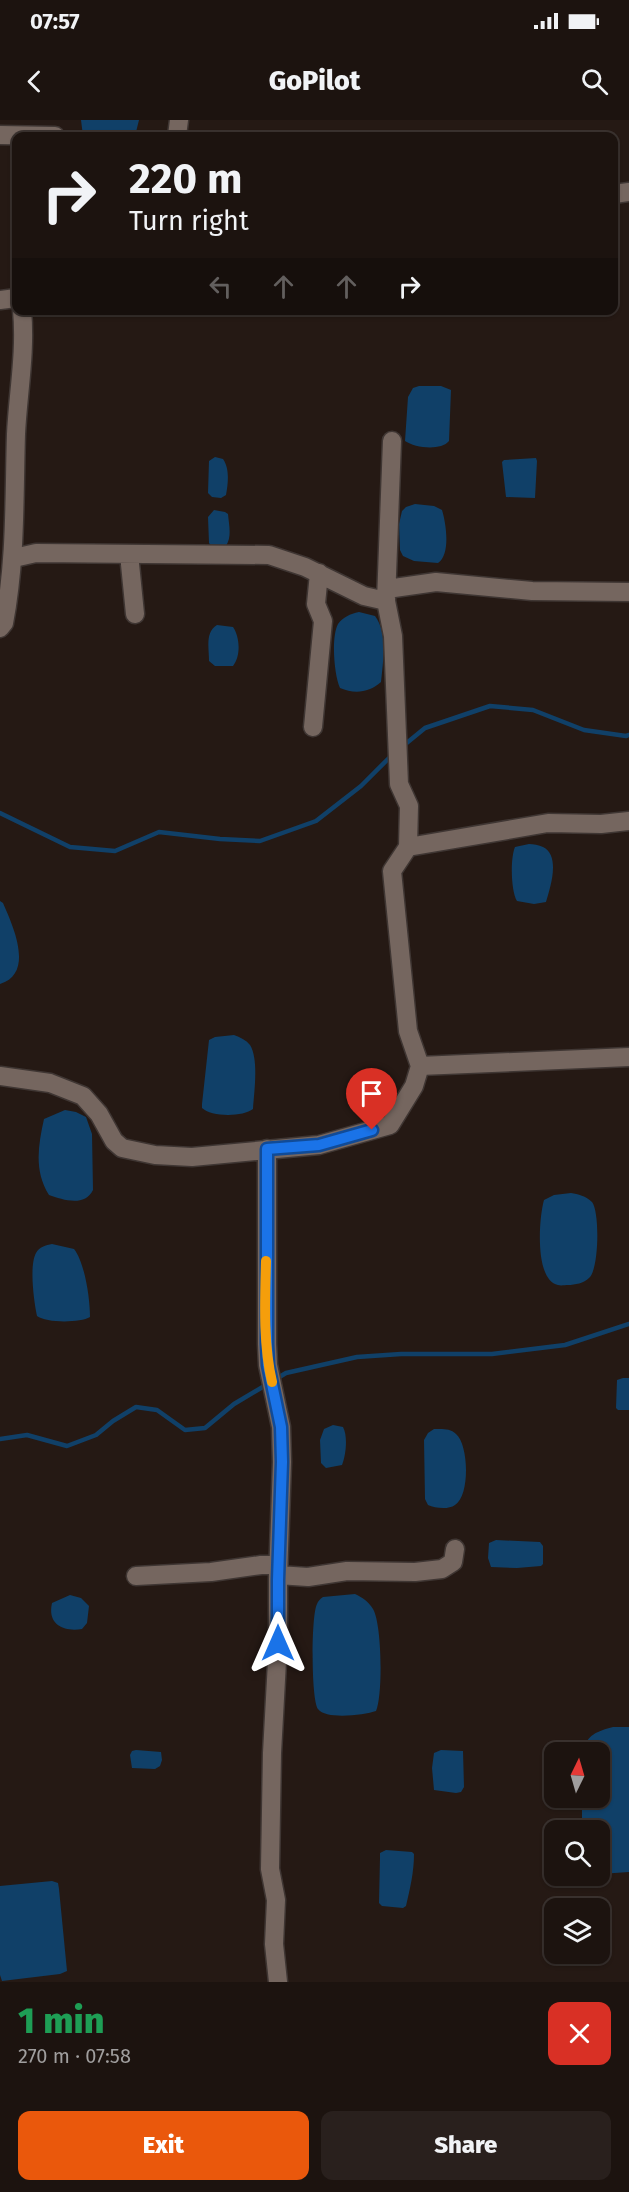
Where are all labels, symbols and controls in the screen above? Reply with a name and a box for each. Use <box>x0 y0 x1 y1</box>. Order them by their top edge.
text: 07:57 <box>30 8 80 35</box>
icon: back <box>18 65 51 98</box>
text: GoPilot <box>269 65 360 97</box>
icon: search <box>578 65 611 98</box>
text: 220 m <box>129 154 242 204</box>
icon: right <box>30 156 108 234</box>
text: Turn right <box>129 205 249 237</box>
icon: left <box>204 270 237 303</box>
icon: ahead <box>267 270 300 303</box>
icon: ahead <box>330 270 363 303</box>
icon: right <box>393 270 426 303</box>
pin <box>346 1068 397 1130</box>
icon: arrive <box>355 1077 388 1110</box>
position arrow <box>246 1611 310 1675</box>
north arrow <box>544 1742 610 1808</box>
map controls <box>544 1742 610 1964</box>
button: search <box>544 1820 610 1886</box>
button: layers <box>544 1898 610 1964</box>
text: 1 min <box>18 1999 104 2043</box>
button: close <box>548 2002 611 2065</box>
text: 270 m · 07:58 <box>18 2044 131 2068</box>
button: Exit <box>18 2111 309 2180</box>
button: Share <box>321 2111 611 2180</box>

